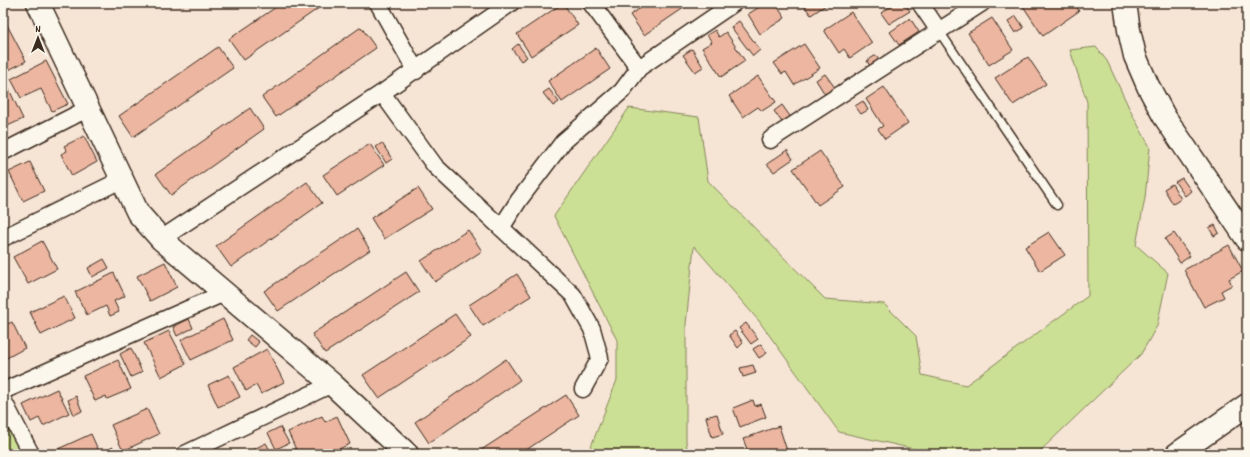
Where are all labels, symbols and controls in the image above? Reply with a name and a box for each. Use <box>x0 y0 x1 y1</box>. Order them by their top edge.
north arrow <box>18 18 58 58</box>
text: N <box>35 22 41 38</box>

